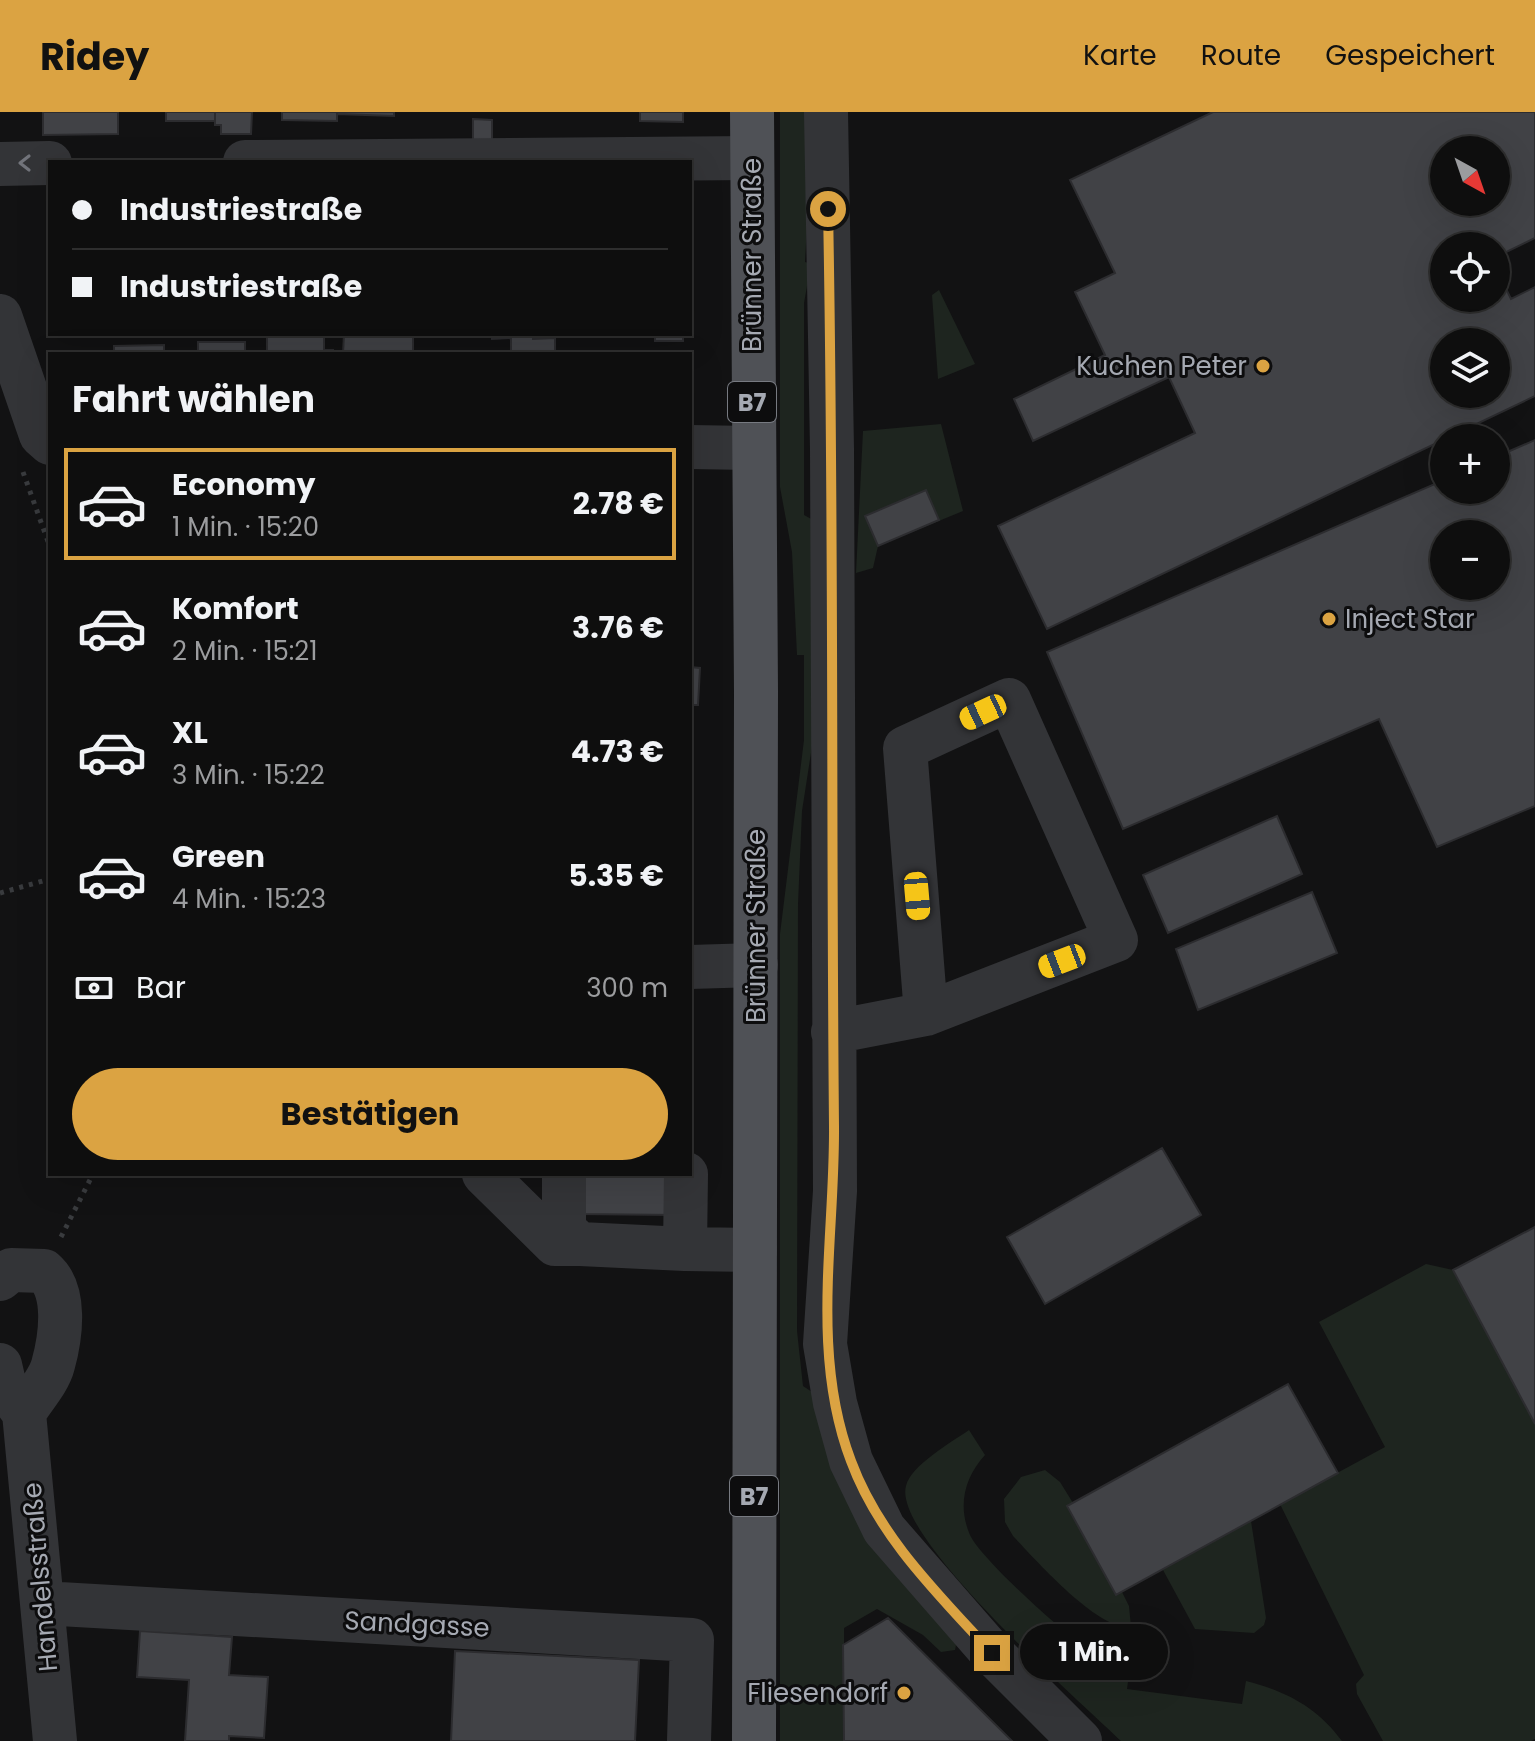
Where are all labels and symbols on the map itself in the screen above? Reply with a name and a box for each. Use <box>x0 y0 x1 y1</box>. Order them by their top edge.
north arrow <box>1430 136 1510 216</box>
one-way arrow <box>18 155 31 172</box>
street label: Brünner Straße <box>734 158 770 352</box>
route start <box>810 191 846 227</box>
place label: Kuchen Peter <box>1076 348 1247 384</box>
marker: Kuchen Peter <box>1254 357 1272 375</box>
road number: B7 <box>728 382 776 422</box>
place label: Inject Star <box>1345 601 1475 637</box>
marker: Inject Star <box>1320 610 1338 628</box>
car <box>956 691 1010 733</box>
street label: Brünner Straße <box>738 829 774 1023</box>
car <box>903 871 931 921</box>
car <box>1035 941 1089 981</box>
road number: B7 <box>730 1476 778 1516</box>
street label: Handelsstraße <box>14 1481 66 1673</box>
street label: Sandgasse <box>343 1602 491 1646</box>
callout: 1 Min. <box>1020 1625 1168 1681</box>
route end <box>974 1635 1010 1671</box>
place label: Fliesendorf <box>747 1675 888 1711</box>
marker: Fliesendorf <box>895 1684 913 1702</box>

